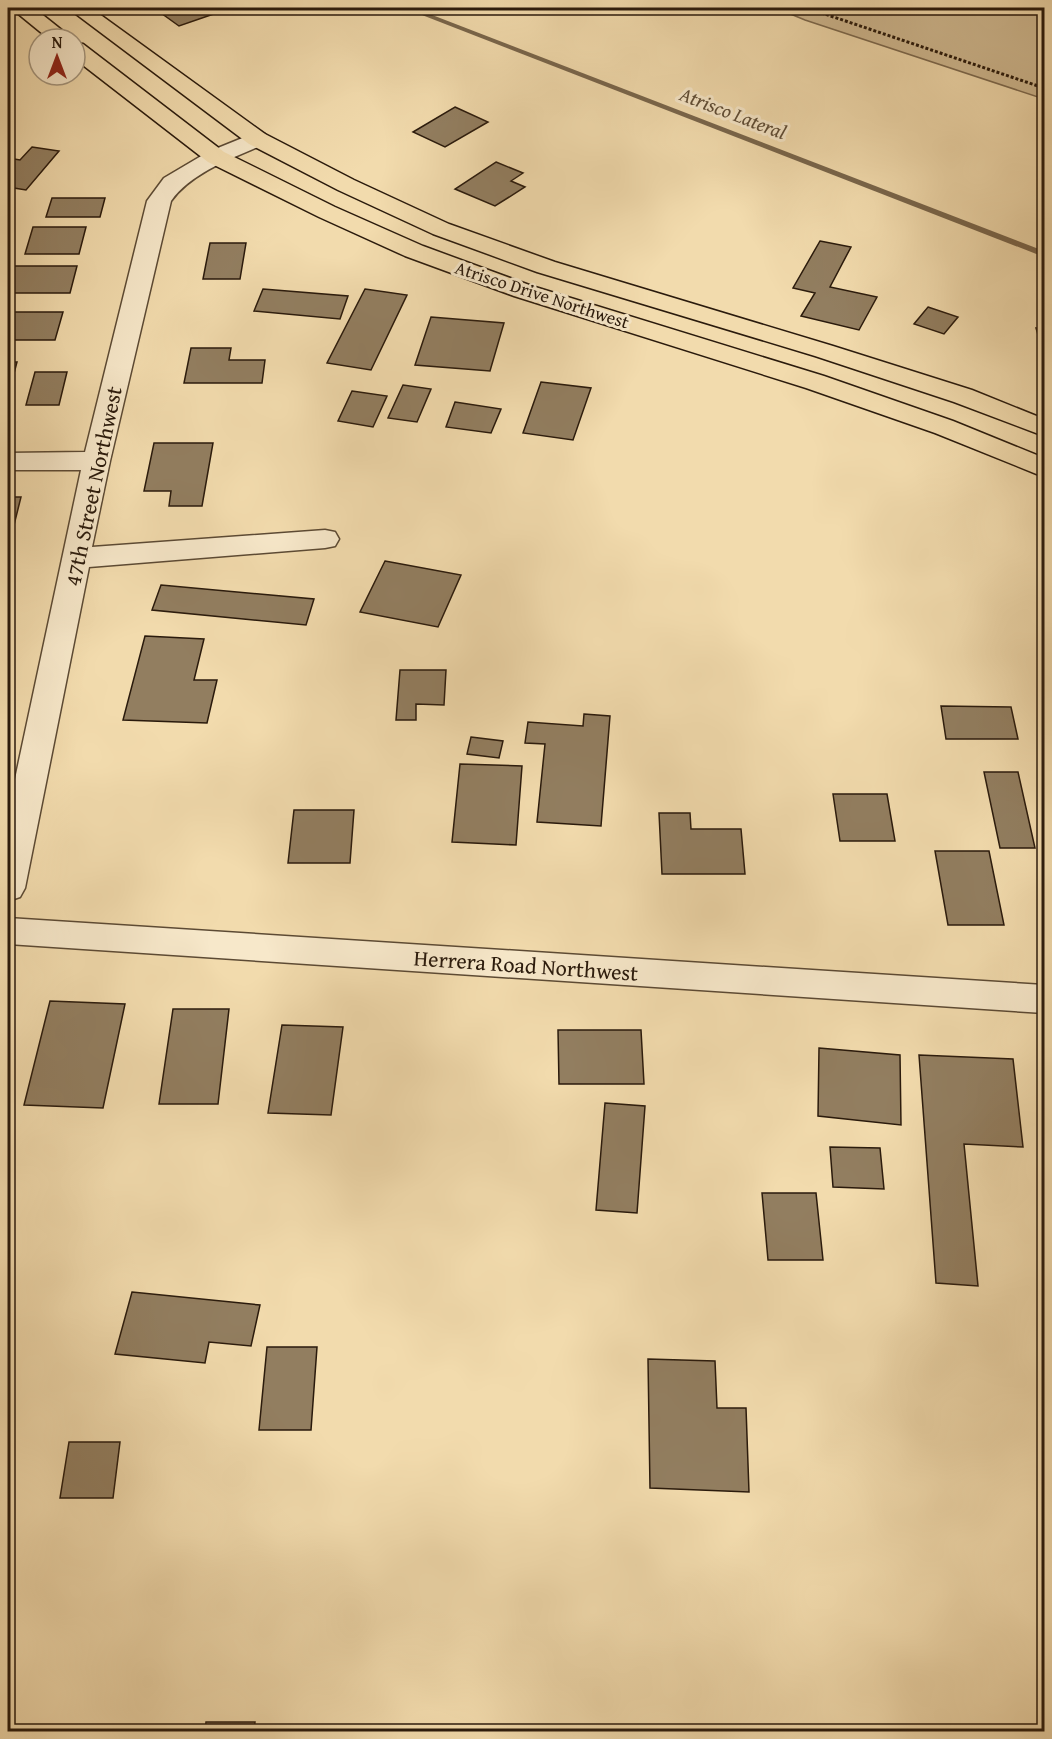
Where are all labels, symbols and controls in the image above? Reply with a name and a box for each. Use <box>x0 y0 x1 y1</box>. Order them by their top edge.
north arrow <box>27 27 87 87</box>
text: N <box>52 30 63 54</box>
water label: Atrisco Lateral <box>675 79 791 146</box>
street label: Atrisco Drive Northwest <box>452 254 633 336</box>
street label: 47th Street Northwest <box>56 383 130 589</box>
street label: Herrera Road Northwest <box>413 941 639 989</box>

